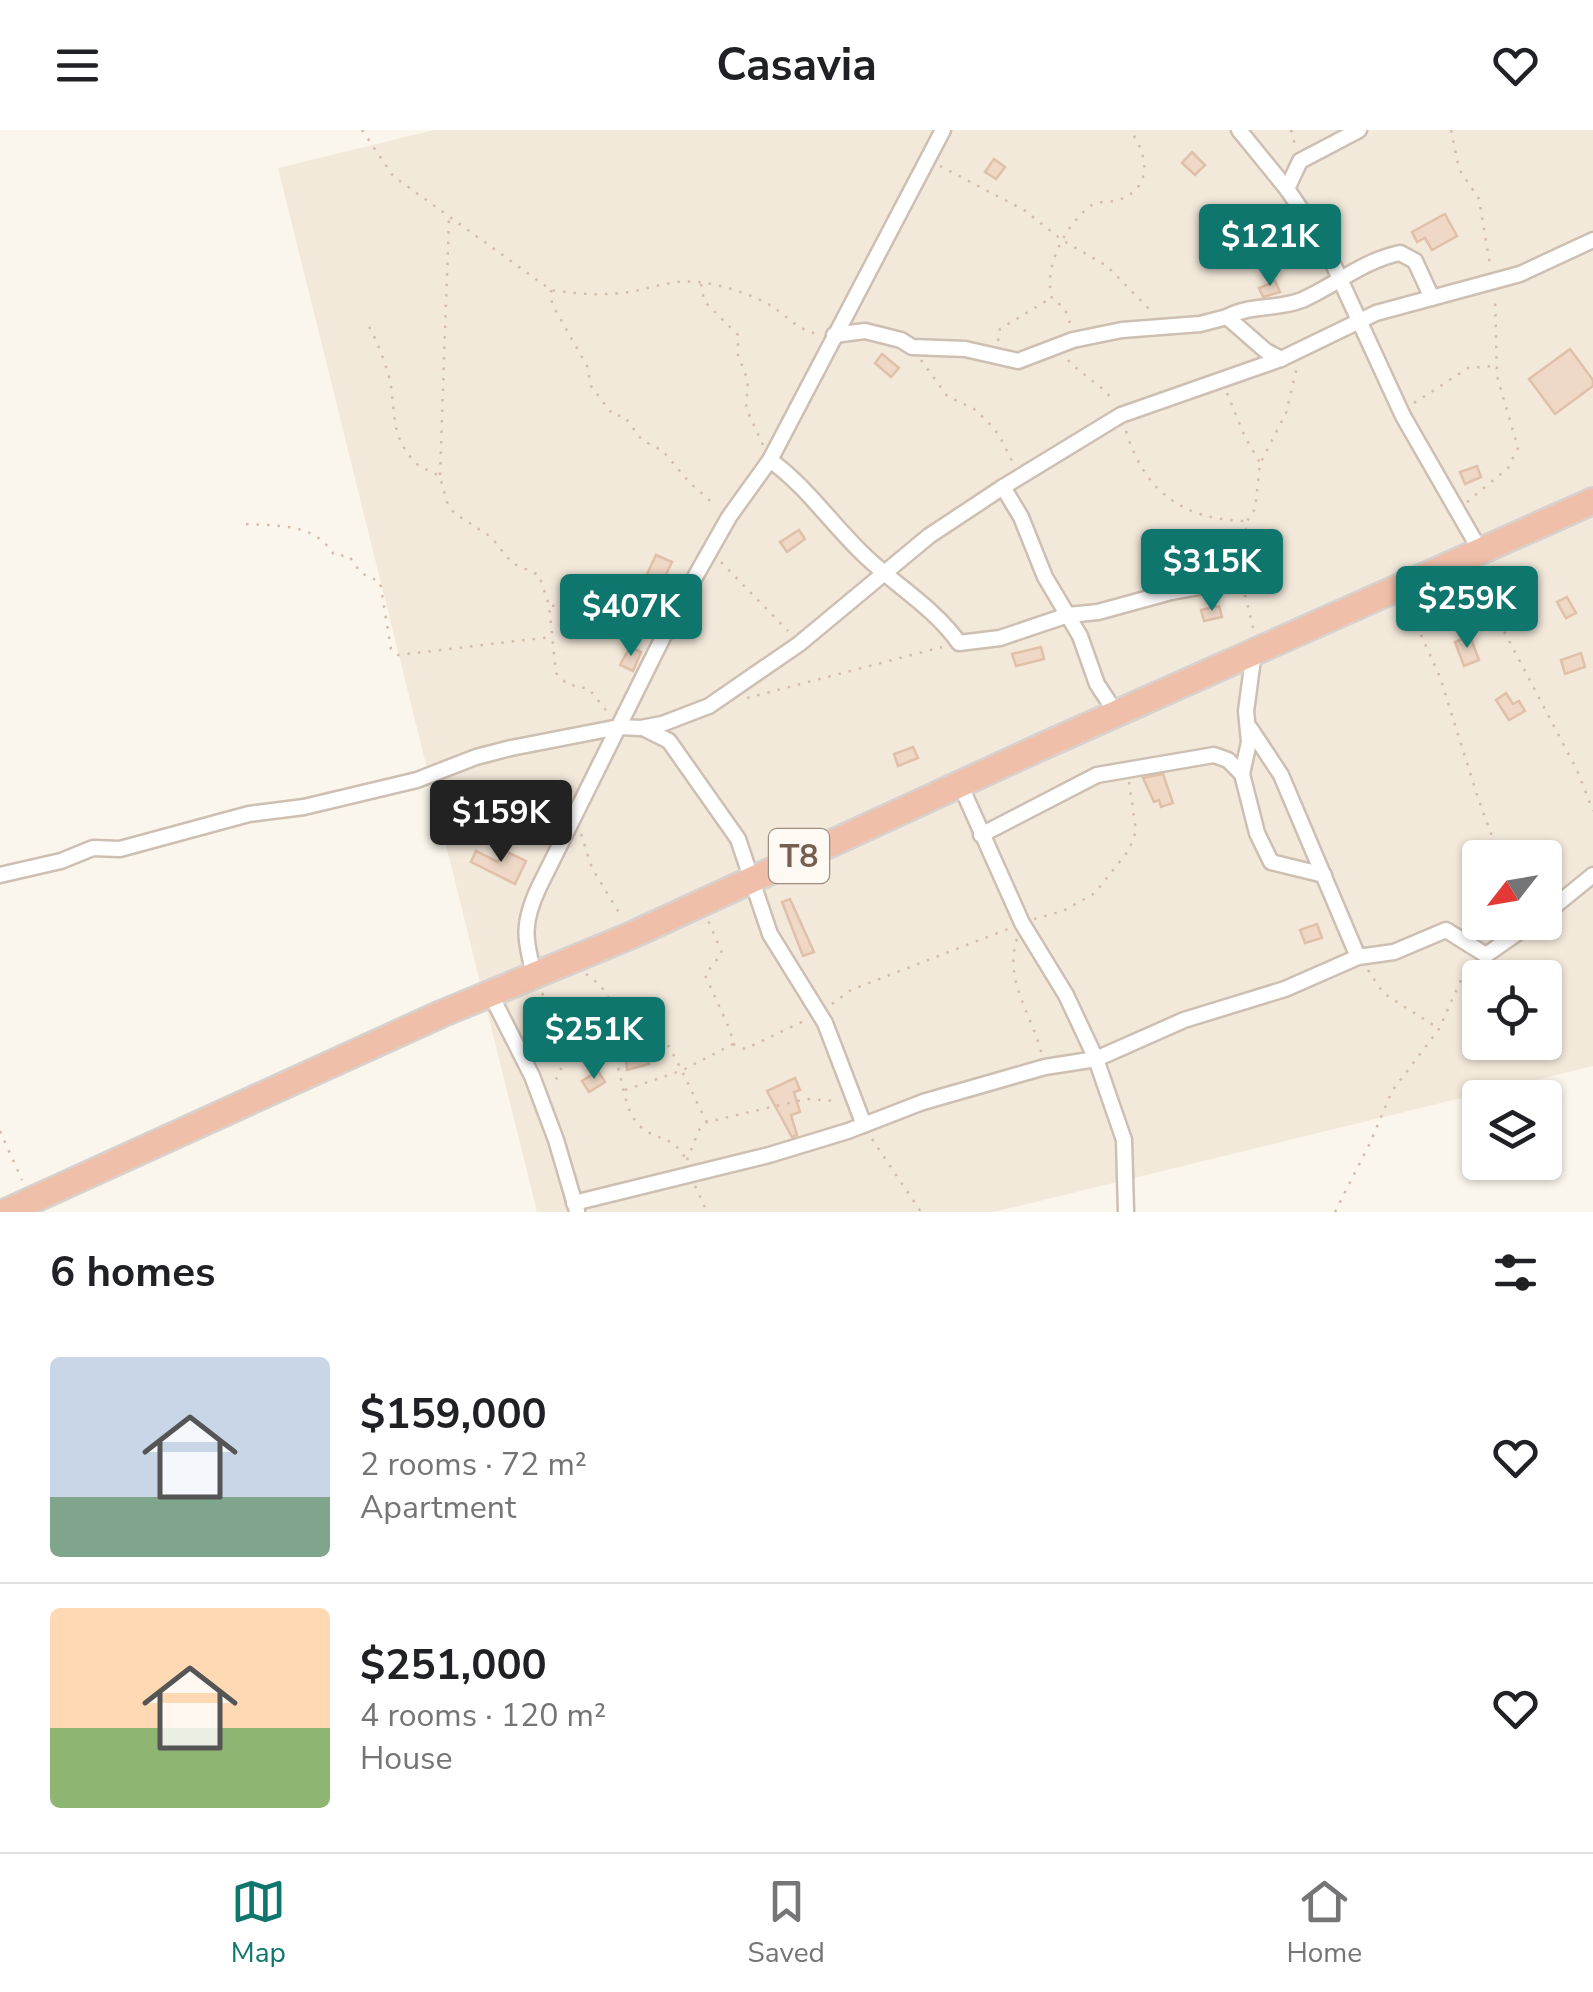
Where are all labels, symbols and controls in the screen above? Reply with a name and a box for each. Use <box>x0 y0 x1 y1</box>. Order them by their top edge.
text: Casavia <box>716 35 877 96</box>
icon: menu <box>50 38 105 93</box>
icon: heart <box>1488 38 1543 93</box>
pin: $121K <box>1200 204 1340 289</box>
text: $121K <box>1221 215 1319 258</box>
pin: $315K <box>1142 529 1282 614</box>
text: $315K <box>1163 540 1261 583</box>
pin: $259K <box>1397 566 1537 651</box>
pin: $407K <box>561 574 701 659</box>
text: $259K <box>1418 577 1516 620</box>
text: $407K <box>582 585 680 628</box>
pin: $159K <box>431 780 571 865</box>
text: $159K <box>452 791 550 834</box>
road number: T8 <box>769 829 829 883</box>
north arrow <box>1462 840 1562 940</box>
map controls <box>1462 840 1562 1180</box>
button: locate <box>1462 960 1562 1060</box>
pin: $251K <box>524 997 664 1082</box>
text: $251K <box>545 1008 643 1051</box>
button: layers <box>1462 1080 1562 1180</box>
text: 6 homes <box>50 1244 215 1301</box>
icon: filters <box>1488 1245 1543 1300</box>
text: $159,000 <box>360 1386 547 1443</box>
icon: home <box>130 1397 250 1517</box>
icon: heart <box>1488 1430 1543 1485</box>
text: 2 rooms · 72 m² <box>360 1443 587 1486</box>
text: Apartment <box>360 1486 516 1529</box>
text: $251,000 <box>360 1637 547 1694</box>
icon: home <box>130 1648 250 1768</box>
icon: heart <box>1488 1681 1543 1736</box>
text: 4 rooms · 120 m² <box>360 1694 606 1737</box>
text: House <box>360 1737 453 1780</box>
tab: Map <box>231 1874 286 1972</box>
tab: Saved <box>748 1874 825 1972</box>
tab: Home <box>1286 1874 1362 1972</box>

